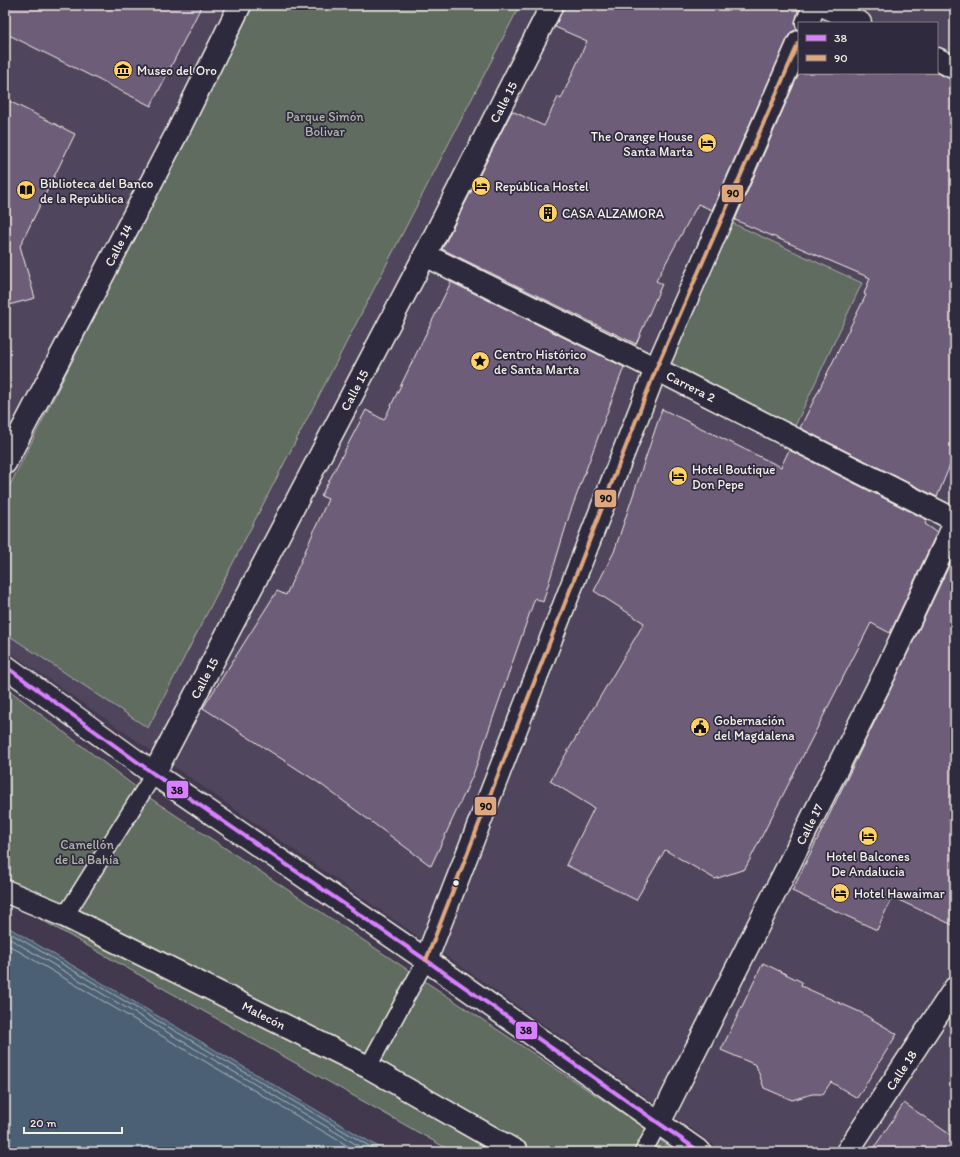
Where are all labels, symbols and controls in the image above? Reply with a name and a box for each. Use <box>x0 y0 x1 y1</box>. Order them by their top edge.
legend <box>798 22 938 74</box>
text: 38 <box>834 31 848 45</box>
text: 90 <box>834 51 848 65</box>
museum icon: Museo del Oro <box>112 59 134 81</box>
place label: Museo del Oro <box>137 63 217 78</box>
street label: Calle 15 <box>487 79 520 125</box>
park label: Parque Simón Bolivar <box>286 109 364 139</box>
place label: The Orange House Santa Marta <box>591 129 693 159</box>
hotel icon: The Orange House Santa Marta <box>696 132 718 154</box>
hotel icon: República Hostel <box>470 175 492 197</box>
place label: Biblioteca del Banco de la República <box>40 176 154 206</box>
library icon: Biblioteca del Banco de la República <box>15 179 37 201</box>
place label: República Hostel <box>495 179 589 194</box>
line badge: 90 <box>721 184 744 203</box>
text: 90 <box>727 187 739 200</box>
building icon: CASA ALZAMORA <box>537 202 559 224</box>
place label: CASA ALZAMORA <box>562 206 665 221</box>
street label: Calle 14 <box>101 221 136 269</box>
place label: Centro Histórico de Santa Marta <box>494 347 587 377</box>
place icon: Centro Histórico de Santa Marta <box>469 350 491 372</box>
street label: Calle 15 <box>337 367 372 413</box>
street label: Carrera 2 <box>664 368 718 405</box>
place label: Hotel Boutique Don Pepe <box>692 462 776 492</box>
hotel icon: Hotel Boutique Don Pepe <box>667 465 689 487</box>
line badge: 90 <box>594 489 617 508</box>
text: 90 <box>600 492 612 505</box>
street label: Calle 15 <box>187 655 222 701</box>
place label: Gobernación del Magdalena <box>714 713 795 743</box>
public building icon: Gobernación del Magdalena <box>689 716 711 738</box>
line badge: 38 <box>166 780 189 799</box>
text: 38 <box>171 784 183 797</box>
line badge: 90 <box>474 796 497 816</box>
text: 90 <box>480 800 492 813</box>
street label: Calle 17 <box>793 801 826 847</box>
hotel icon: Hotel Balcones De Andalucia <box>857 825 879 847</box>
park label: Camellón de La Bahía <box>55 837 119 867</box>
place label: Hotel Balcones De Andalucia <box>826 849 910 879</box>
unlabelled marker <box>451 878 461 888</box>
hotel icon: Hotel Hawaimar <box>829 882 851 904</box>
place label: Hotel Hawaimar <box>854 886 945 901</box>
street label: Malecón <box>240 998 289 1033</box>
line badge: 38 <box>515 1021 538 1040</box>
text: 38 <box>520 1024 532 1037</box>
street label: Calle 18 <box>883 1047 920 1093</box>
scale bar <box>24 1109 122 1135</box>
text: 20 m <box>30 1116 57 1130</box>

